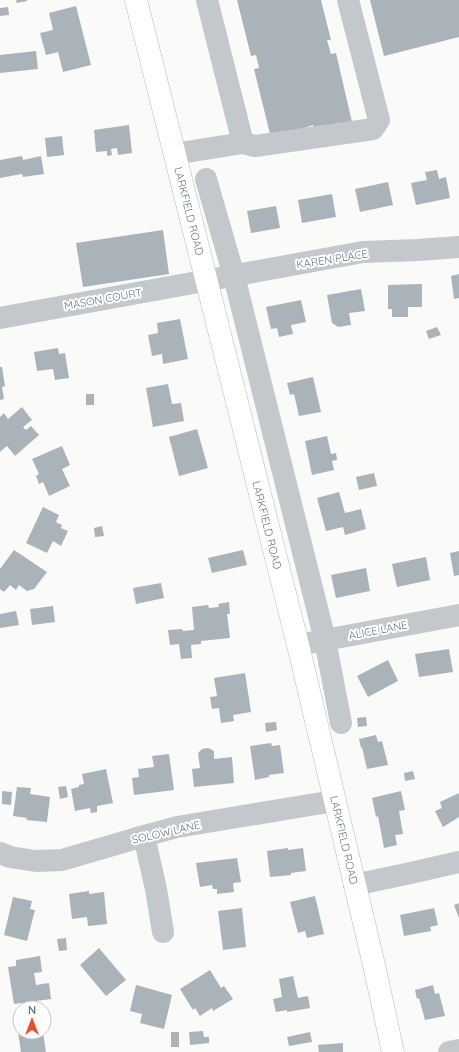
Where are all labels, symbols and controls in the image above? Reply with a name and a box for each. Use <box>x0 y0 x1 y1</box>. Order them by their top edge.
street label: LARKFIELD ROAD <box>171 165 207 257</box>
street label: KAREN PLACE <box>295 246 369 272</box>
street label: MASON COURT <box>63 285 144 313</box>
street label: LARKFIELD ROAD <box>249 479 285 571</box>
street label: ALICE LANE <box>348 617 408 643</box>
street label: LARKFIELD ROAD <box>327 794 361 886</box>
street label: SOLOW LANE <box>131 817 201 847</box>
north arrow <box>12 1000 52 1040</box>
text: N <box>28 1003 36 1017</box>

